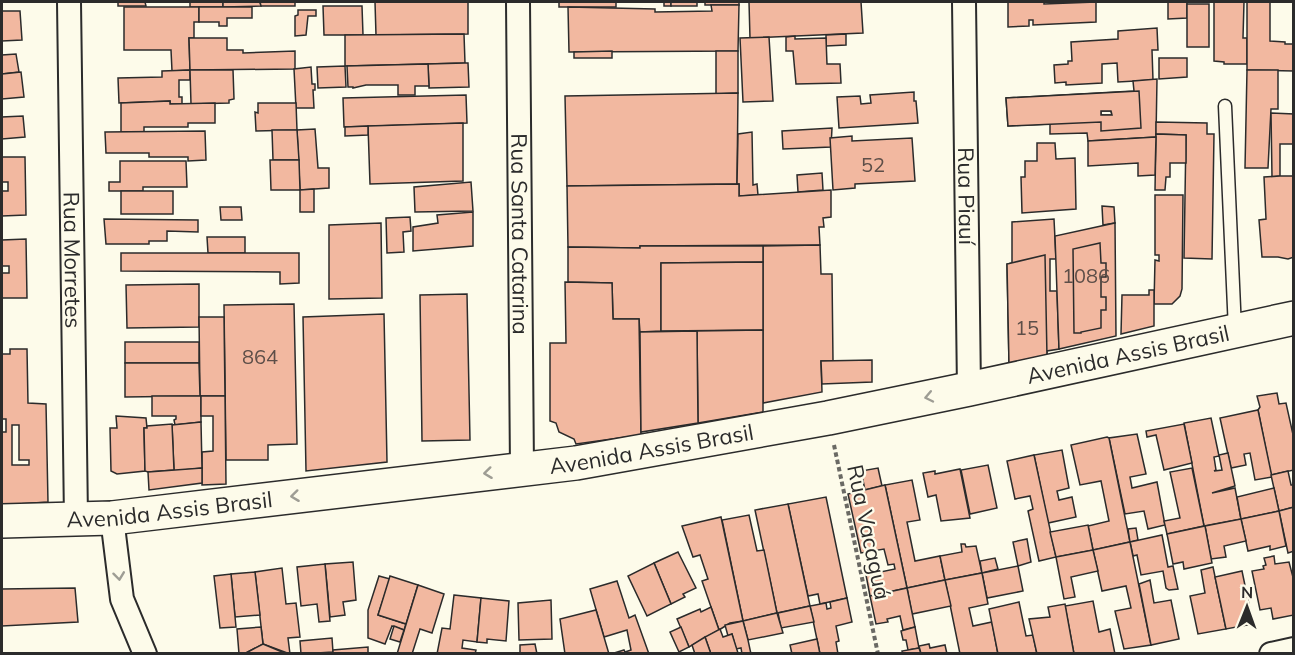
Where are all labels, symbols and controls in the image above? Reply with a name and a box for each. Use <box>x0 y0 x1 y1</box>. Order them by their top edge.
street label: Rua Santa Catarina <box>505 133 535 335</box>
street label: Rua Piauí <box>952 147 981 247</box>
house number: 52 <box>861 152 885 177</box>
street label: Rua Morretes <box>58 191 87 328</box>
house number: 1086 <box>1062 263 1110 288</box>
house number: 15 <box>1015 315 1039 340</box>
street label: Avenida Assis Brasil <box>1024 319 1232 390</box>
house number: 864 <box>242 344 278 369</box>
one-way arrow <box>924 390 934 403</box>
street label: Avenida Assis Brasil <box>548 418 756 480</box>
street label: Rua Vacaguá <box>841 462 897 602</box>
one-way arrow <box>484 466 493 478</box>
street label: Avenida Assis Brasil <box>66 485 274 533</box>
one-way arrow <box>290 489 299 502</box>
one-way arrow <box>112 571 124 580</box>
north arrow <box>1217 577 1277 637</box>
text: N <box>1241 582 1253 602</box>

